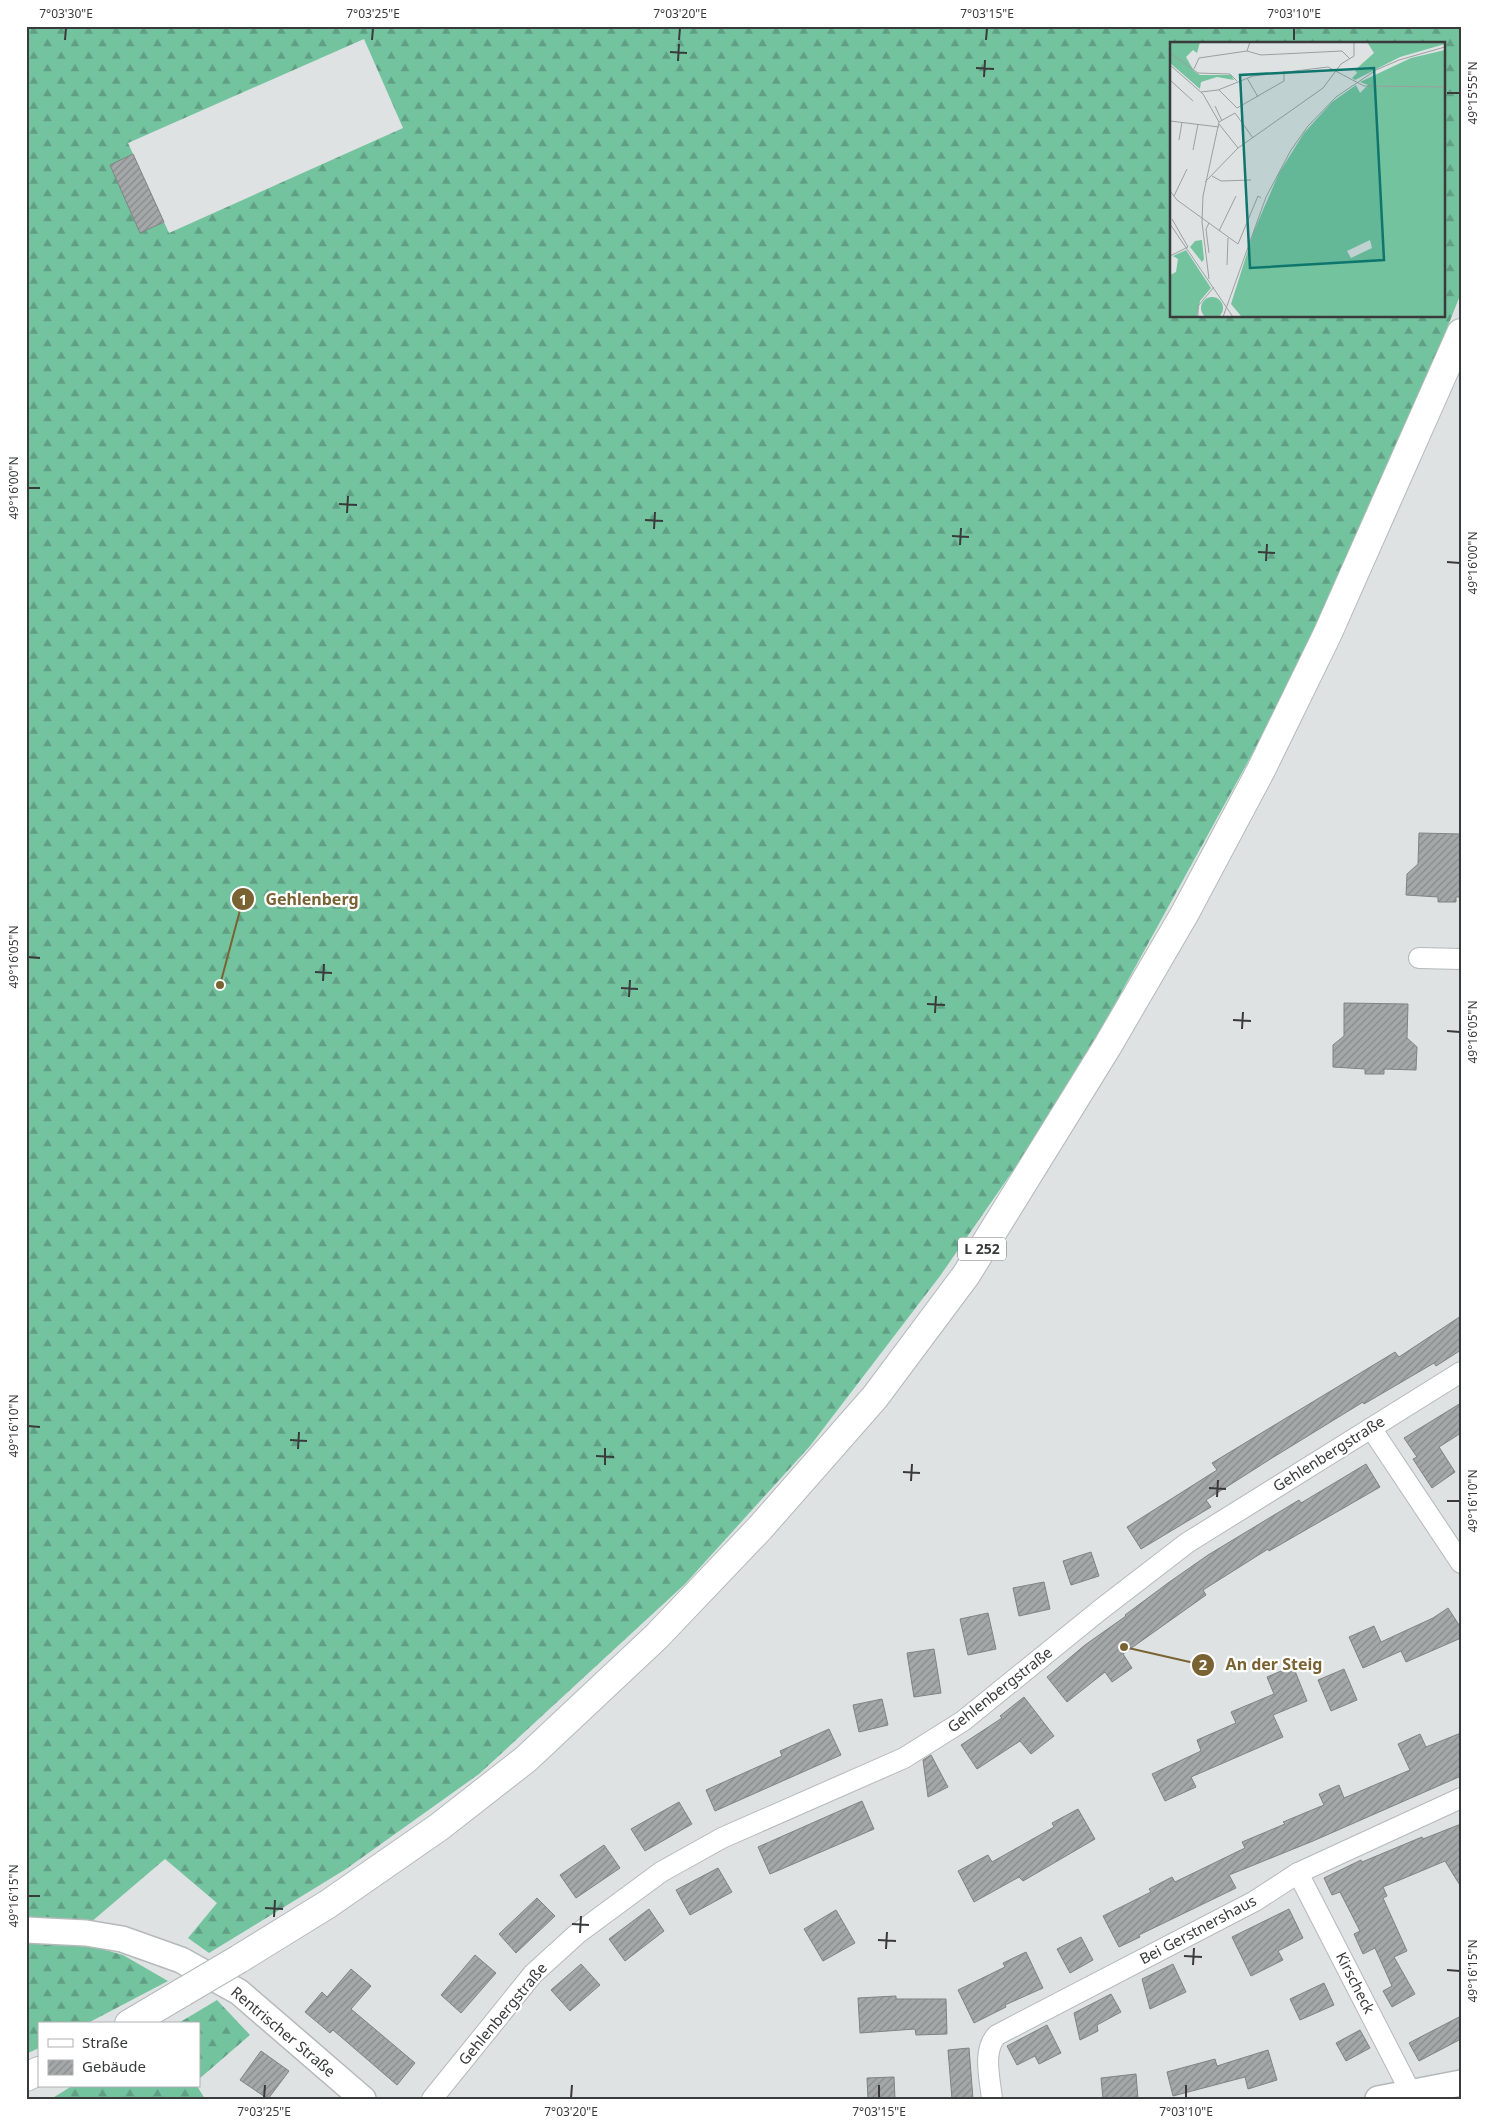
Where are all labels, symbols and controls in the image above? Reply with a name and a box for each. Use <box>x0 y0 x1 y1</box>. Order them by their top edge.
text: 7°03'30"E <box>39 5 93 22</box>
text: 7°03'25"E <box>346 5 400 22</box>
text: 7°03'20"E <box>653 5 707 22</box>
text: 7°03'15"E <box>960 5 1014 22</box>
text: 7°03'10"E <box>1267 5 1321 22</box>
inset map <box>1170 42 1444 318</box>
text: 49°15'55"N <box>1464 61 1481 125</box>
text: 49°16'00"N <box>5 456 22 520</box>
text: 49°16'00"N <box>1464 531 1481 595</box>
callout: Gehlenberg <box>230 884 368 915</box>
text: Gehlenberg <box>265 888 359 910</box>
text: 1 <box>239 889 247 909</box>
text: 49°16'05"N <box>5 925 22 989</box>
text: 49°16'05"N <box>1464 1000 1481 1064</box>
road number: L 252 <box>958 1238 1006 1260</box>
text: 49°16'10"N <box>5 1394 22 1458</box>
street label: Gehlenbergstraße <box>1269 1411 1388 1496</box>
text: 49°16'10"N <box>1464 1469 1481 1533</box>
street label: Gehlenbergstraße <box>943 1642 1056 1737</box>
callout: An der Steig <box>1190 1649 1332 1680</box>
text: An der Steig <box>1226 1653 1322 1675</box>
text: 2 <box>1199 1654 1208 1674</box>
text: 49°16'15"N <box>5 1864 22 1928</box>
street label: Bei Gerstnershaus <box>1136 1890 1259 1968</box>
text: 49°16'15"N <box>1464 1939 1481 2003</box>
street label: Kirscheck <box>1332 1948 1380 2017</box>
street label: Gehlenbergstraße <box>453 1958 551 2069</box>
street label: Rentrischer Straße <box>227 1982 340 2081</box>
legend <box>38 2022 200 2088</box>
text: Straße <box>82 2032 128 2052</box>
text: Gebäude <box>82 2056 146 2076</box>
text: 7°03'25"E <box>237 2103 291 2120</box>
text: 7°03'20"E <box>544 2103 598 2120</box>
text: 7°03'15"E <box>852 2103 906 2120</box>
text: 7°03'10"E <box>1159 2103 1213 2120</box>

